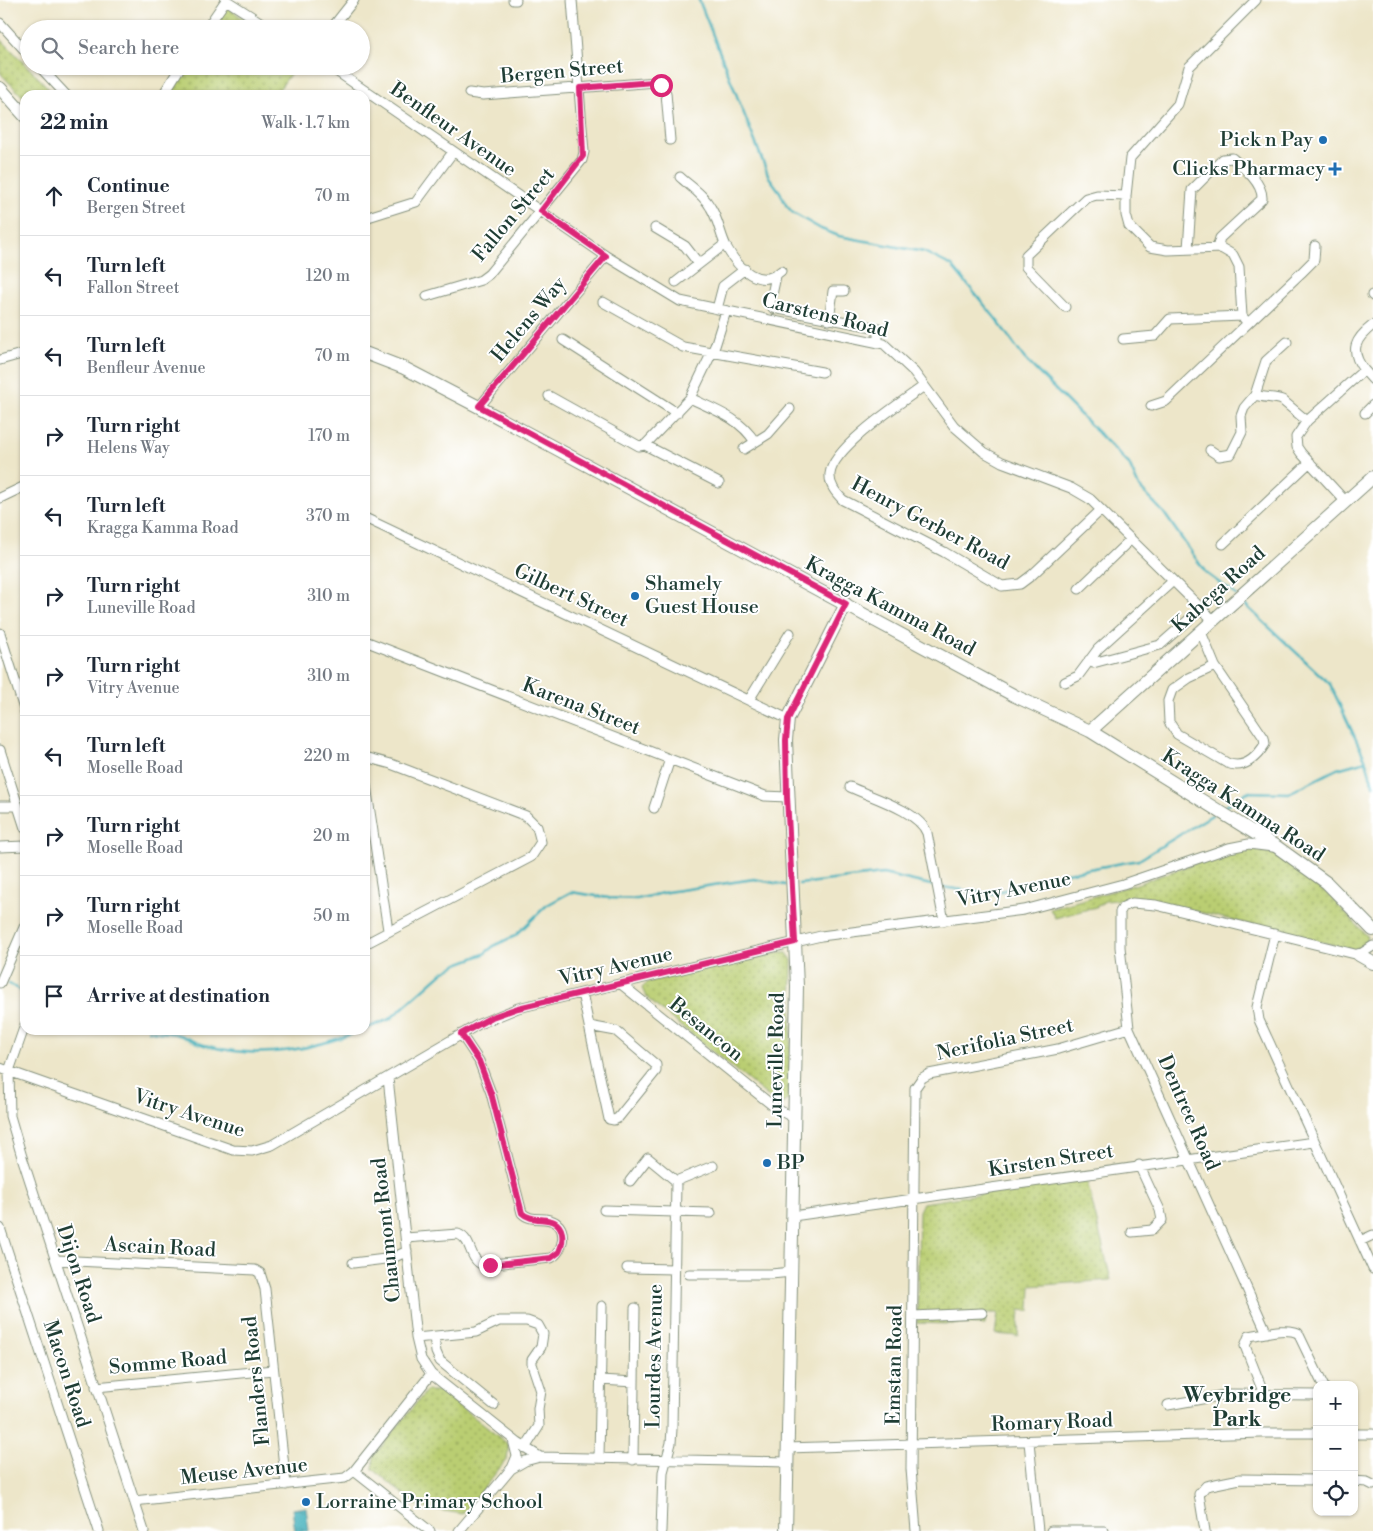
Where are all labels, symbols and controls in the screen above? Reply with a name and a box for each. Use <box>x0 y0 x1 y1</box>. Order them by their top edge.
search box <box>20 20 370 75</box>
icon: search <box>38 34 66 62</box>
text: Search here <box>78 36 179 60</box>
street label: Bergen Street <box>499 54 624 90</box>
route start <box>650 74 673 97</box>
street label: Benfleur Avenue <box>384 77 521 183</box>
text: 22 min <box>40 110 108 136</box>
text: Walk · 1.7 km <box>262 113 350 133</box>
place label: Pick n Pay <box>1220 128 1313 153</box>
marker: Pick n Pay <box>1317 134 1329 146</box>
place label: Clicks Pharmacy <box>1172 157 1325 182</box>
street label: Fallon Street <box>467 163 561 267</box>
marker: Clicks Pharmacy <box>1329 163 1341 175</box>
text: Continue <box>87 174 170 198</box>
icon: ahead <box>40 182 68 210</box>
text: 70 m <box>314 186 350 206</box>
text: Bergen Street <box>87 198 186 218</box>
text: Turn left <box>87 254 166 278</box>
icon: left <box>40 262 68 290</box>
text: 120 m <box>306 266 350 286</box>
street label: Helens Way <box>486 272 572 368</box>
text: Fallon Street <box>87 278 179 298</box>
street label: Carstens Road <box>759 288 892 344</box>
text: Turn left <box>87 334 166 358</box>
icon: left <box>40 342 68 370</box>
text: 70 m <box>314 346 350 366</box>
text: Benfleur Avenue <box>87 358 206 378</box>
text: Turn right <box>87 414 180 438</box>
icon: right <box>40 422 68 450</box>
text: 170 m <box>308 426 350 446</box>
text: Helens Way <box>87 438 170 458</box>
street label: Henry Gerber Road <box>847 472 1014 576</box>
text: Turn left <box>87 494 166 518</box>
icon: left <box>40 502 68 530</box>
text: 370 m <box>306 506 350 526</box>
text: Kragga Kamma Road <box>87 518 239 538</box>
street label: Kabega Road <box>1167 541 1272 639</box>
street label: Kragga Kamma Road <box>801 552 980 663</box>
street label: Gilbert Street <box>510 559 632 633</box>
place label: Shamely Guest House <box>645 572 759 620</box>
text: Turn right <box>87 574 180 598</box>
icon: right <box>40 582 68 610</box>
text: 310 m <box>307 586 350 606</box>
marker: Shamely Guest House <box>629 590 641 602</box>
text: Luneville Road <box>87 598 195 618</box>
text: Turn right <box>87 654 180 678</box>
icon: right <box>40 662 68 690</box>
text: 310 m <box>307 666 350 686</box>
street label: Karena Street <box>518 673 644 741</box>
text: Vitry Avenue <box>87 678 180 698</box>
text: Turn left <box>87 734 166 758</box>
icon: left <box>40 742 68 770</box>
street label: Kragga Kamma Road <box>1157 744 1330 868</box>
text: 220 m <box>304 746 350 766</box>
text: Moselle Road <box>87 758 183 778</box>
text: Turn right <box>87 814 180 838</box>
icon: right <box>40 822 68 850</box>
text: 20 m <box>313 826 350 846</box>
text: Moselle Road <box>87 838 183 858</box>
street label: Vitry Avenue <box>954 867 1073 914</box>
text: Turn right <box>87 894 180 918</box>
icon: right <box>40 902 68 930</box>
text: 50 m <box>313 906 350 926</box>
text: Moselle Road <box>87 918 183 938</box>
street label: Vitry Avenue <box>556 942 675 992</box>
icon: arrive <box>40 982 68 1010</box>
text: Arrive at destination <box>87 984 270 1008</box>
street label: Luneville Road <box>763 991 791 1128</box>
street label: Besancon <box>663 992 748 1068</box>
street label: Nerifolia Street <box>934 1013 1076 1067</box>
street label: Dentree Road <box>1151 1051 1225 1175</box>
street label: Vitry Avenue <box>129 1084 248 1144</box>
street label: Kirsten Street <box>987 1139 1115 1183</box>
place label: BP <box>776 1151 805 1176</box>
street label: Chaumont Road <box>367 1156 407 1304</box>
marker: BP <box>761 1157 773 1169</box>
street label: Dijon Road <box>50 1222 106 1327</box>
street label: Ascain Road <box>103 1233 217 1263</box>
route end <box>479 1254 502 1277</box>
street label: Lourdes Avenue <box>641 1283 669 1429</box>
street label: Emstan Road <box>881 1304 909 1425</box>
street label: Flanders Road <box>238 1314 276 1447</box>
street label: Macon Road <box>37 1317 95 1432</box>
street label: Somme Road <box>108 1345 229 1381</box>
map controls <box>1313 1381 1358 1516</box>
button: + <box>1313 1381 1358 1426</box>
district label: Weybridge Park <box>1182 1383 1291 1433</box>
street label: Romary Road <box>991 1408 1114 1438</box>
button: − <box>1313 1426 1358 1471</box>
street label: Meuse Avenue <box>179 1453 309 1491</box>
button: locate <box>1313 1471 1358 1516</box>
place label: Lorraine Primary School <box>316 1490 543 1515</box>
marker: Lorraine Primary School <box>300 1496 312 1508</box>

